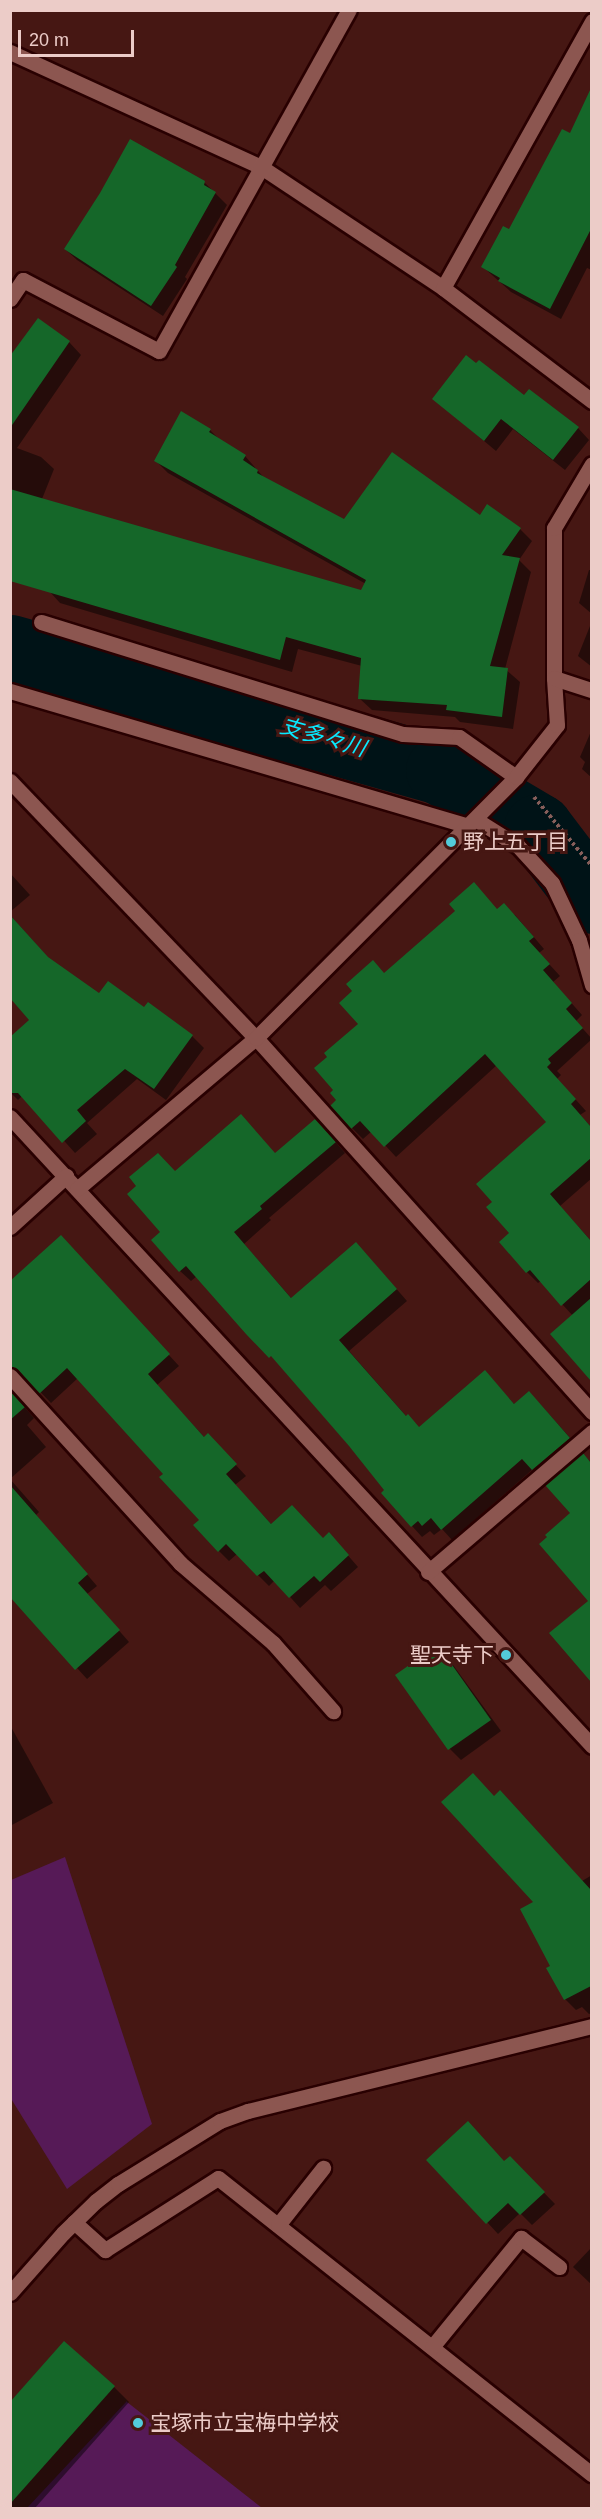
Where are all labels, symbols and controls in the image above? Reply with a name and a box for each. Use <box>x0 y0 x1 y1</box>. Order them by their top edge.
scale bar <box>21 18 136 56</box>
text: 20 m <box>29 30 69 50</box>
water label: 支多々川 <box>277 712 369 762</box>
place label: 野上五丁目 <box>463 829 568 855</box>
marker: 野上五丁目 <box>444 835 458 849</box>
place label: 聖天寺下 <box>410 1642 494 1668</box>
marker: 聖天寺下 <box>499 1648 513 1662</box>
place label: 宝塚市立宝梅中学校 <box>150 2410 339 2436</box>
marker: 宝塚市立宝梅中学校 <box>131 2416 145 2430</box>

